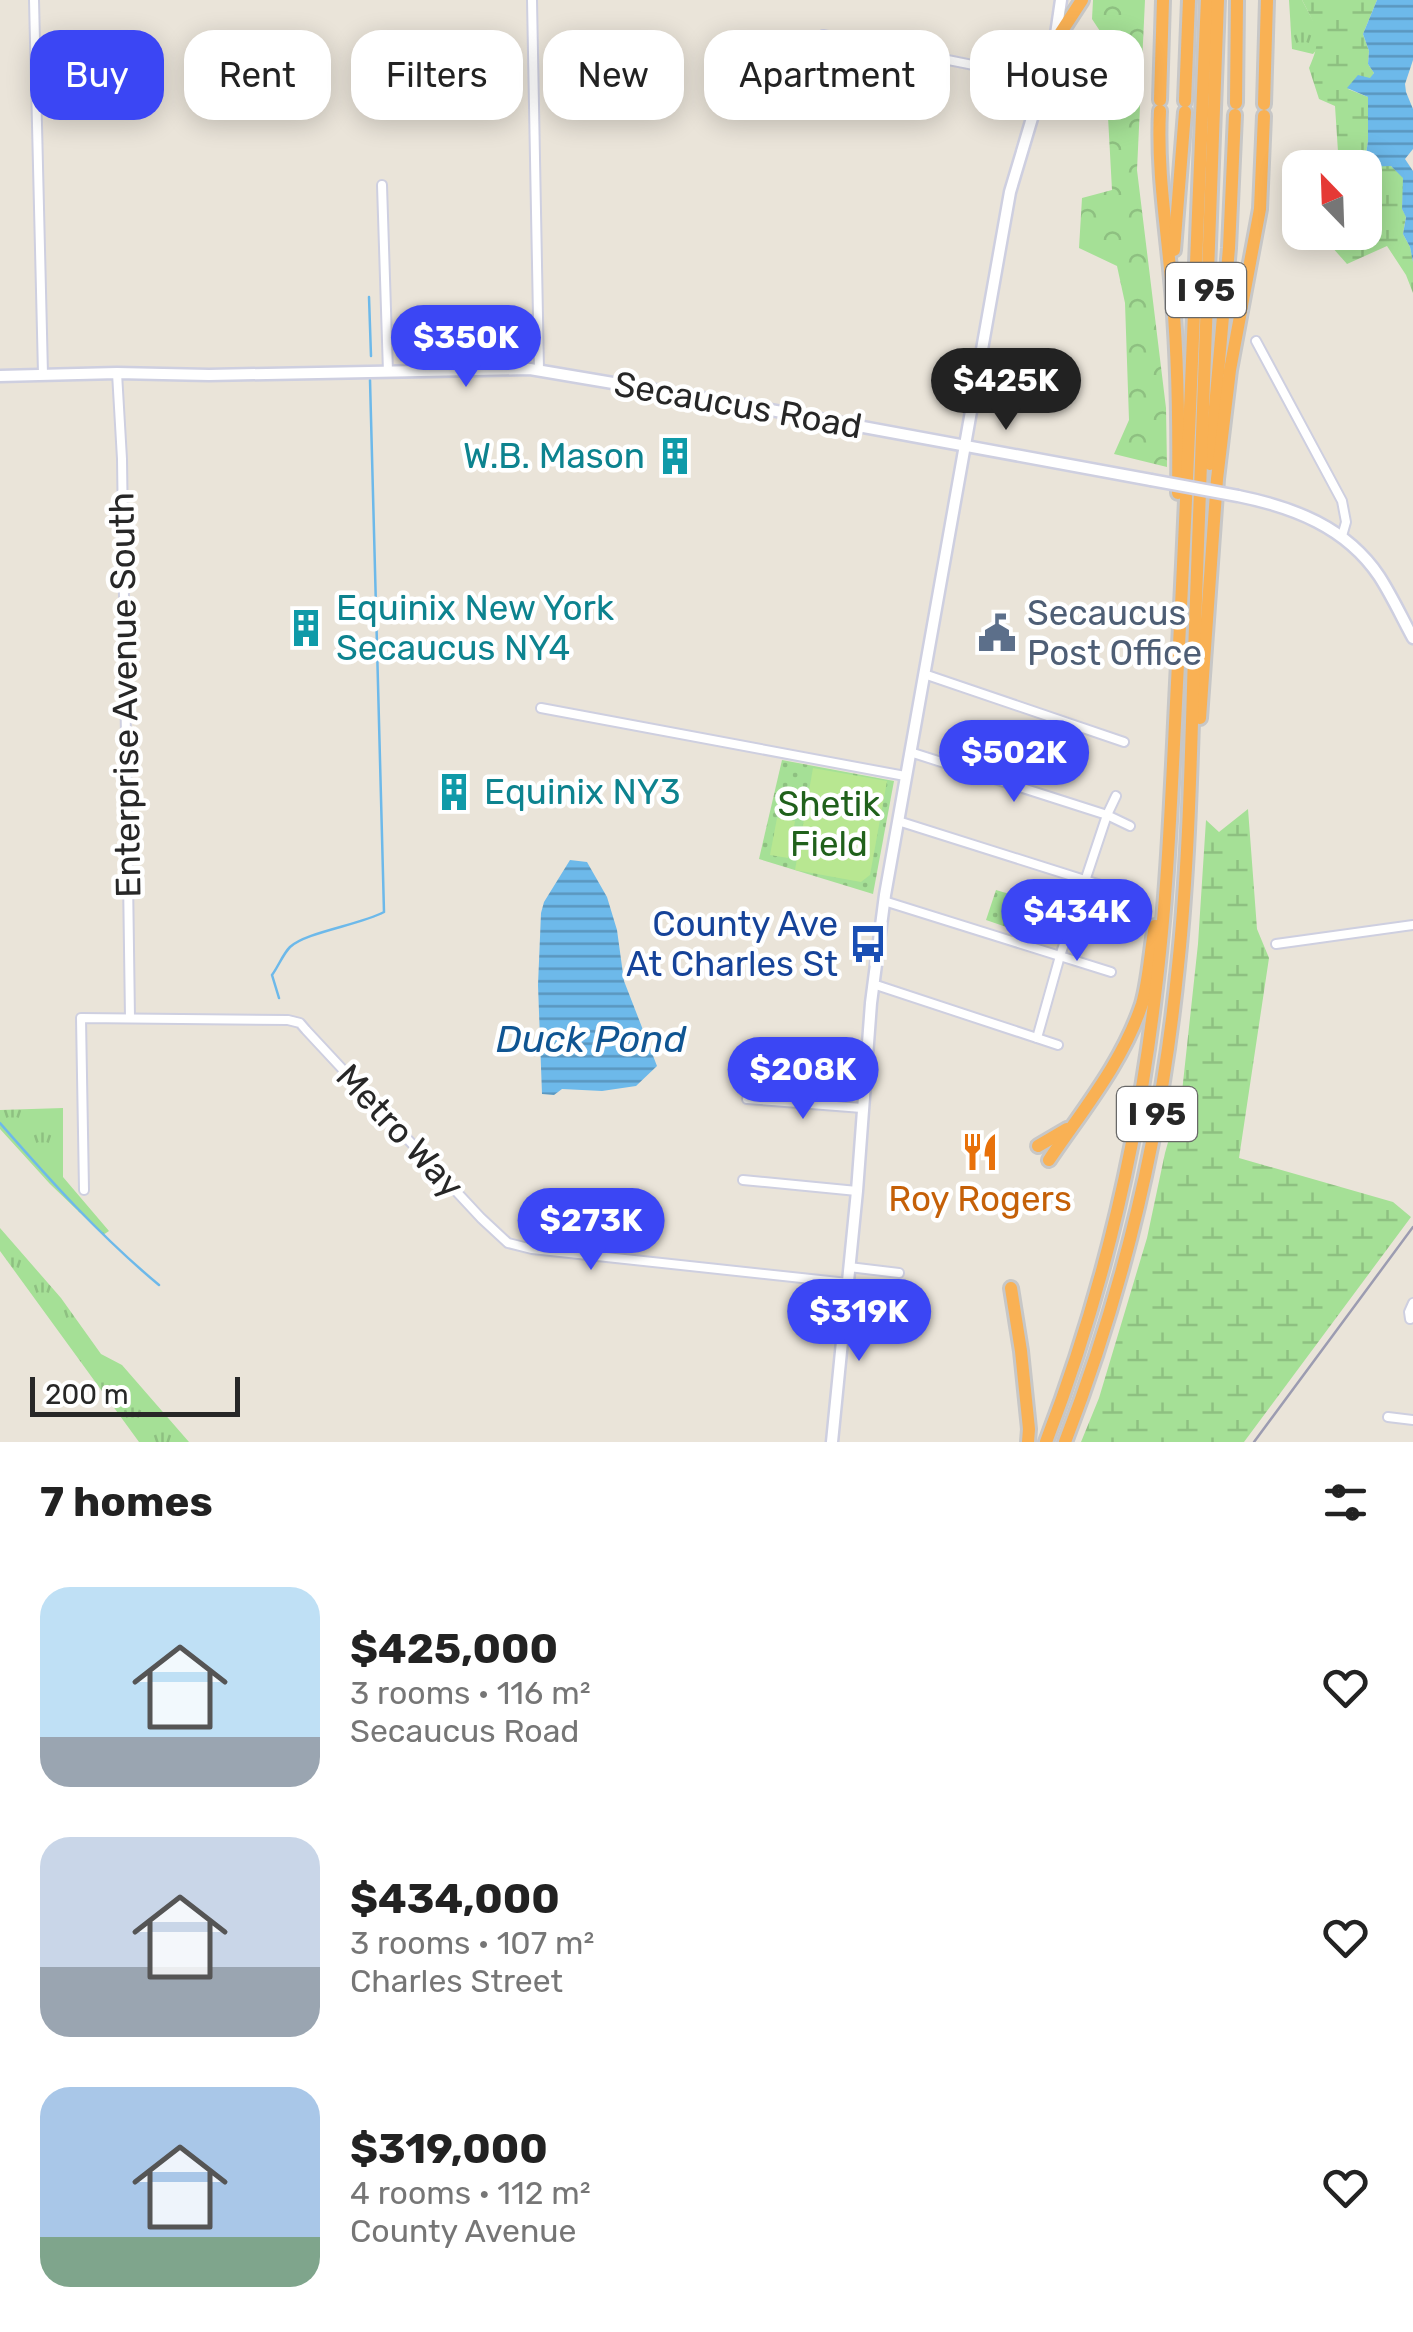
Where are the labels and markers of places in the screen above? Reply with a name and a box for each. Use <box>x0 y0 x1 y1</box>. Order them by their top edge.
pin: $350K <box>396 305 536 390</box>
pin: $425K <box>936 348 1076 433</box>
place label: W.B. Mason <box>463 435 645 477</box>
building icon: W.B. Mason <box>654 435 696 477</box>
place label: Equinix New York Secaucus NY4 <box>336 587 614 669</box>
place label: Secaucus Post Office <box>1027 592 1202 674</box>
building icon: Equinix New York Secaucus NY4 <box>285 607 327 649</box>
public building icon: Secaucus Post Office <box>976 612 1018 654</box>
pin: $502K <box>944 720 1084 805</box>
building icon: Equinix NY3 <box>433 771 475 813</box>
place label: Equinix NY3 <box>484 771 681 813</box>
pin: $434K <box>1007 879 1147 964</box>
place label: County Ave At Charles St <box>626 903 838 985</box>
bus stop icon: County Ave At Charles St <box>847 923 889 965</box>
pin: $208K <box>733 1037 873 1122</box>
restaurant icon: Roy Rogers <box>959 1131 1001 1173</box>
place label: Roy Rogers <box>888 1178 1072 1220</box>
pin: $273K <box>521 1188 661 1273</box>
pin: $319K <box>789 1279 929 1364</box>

